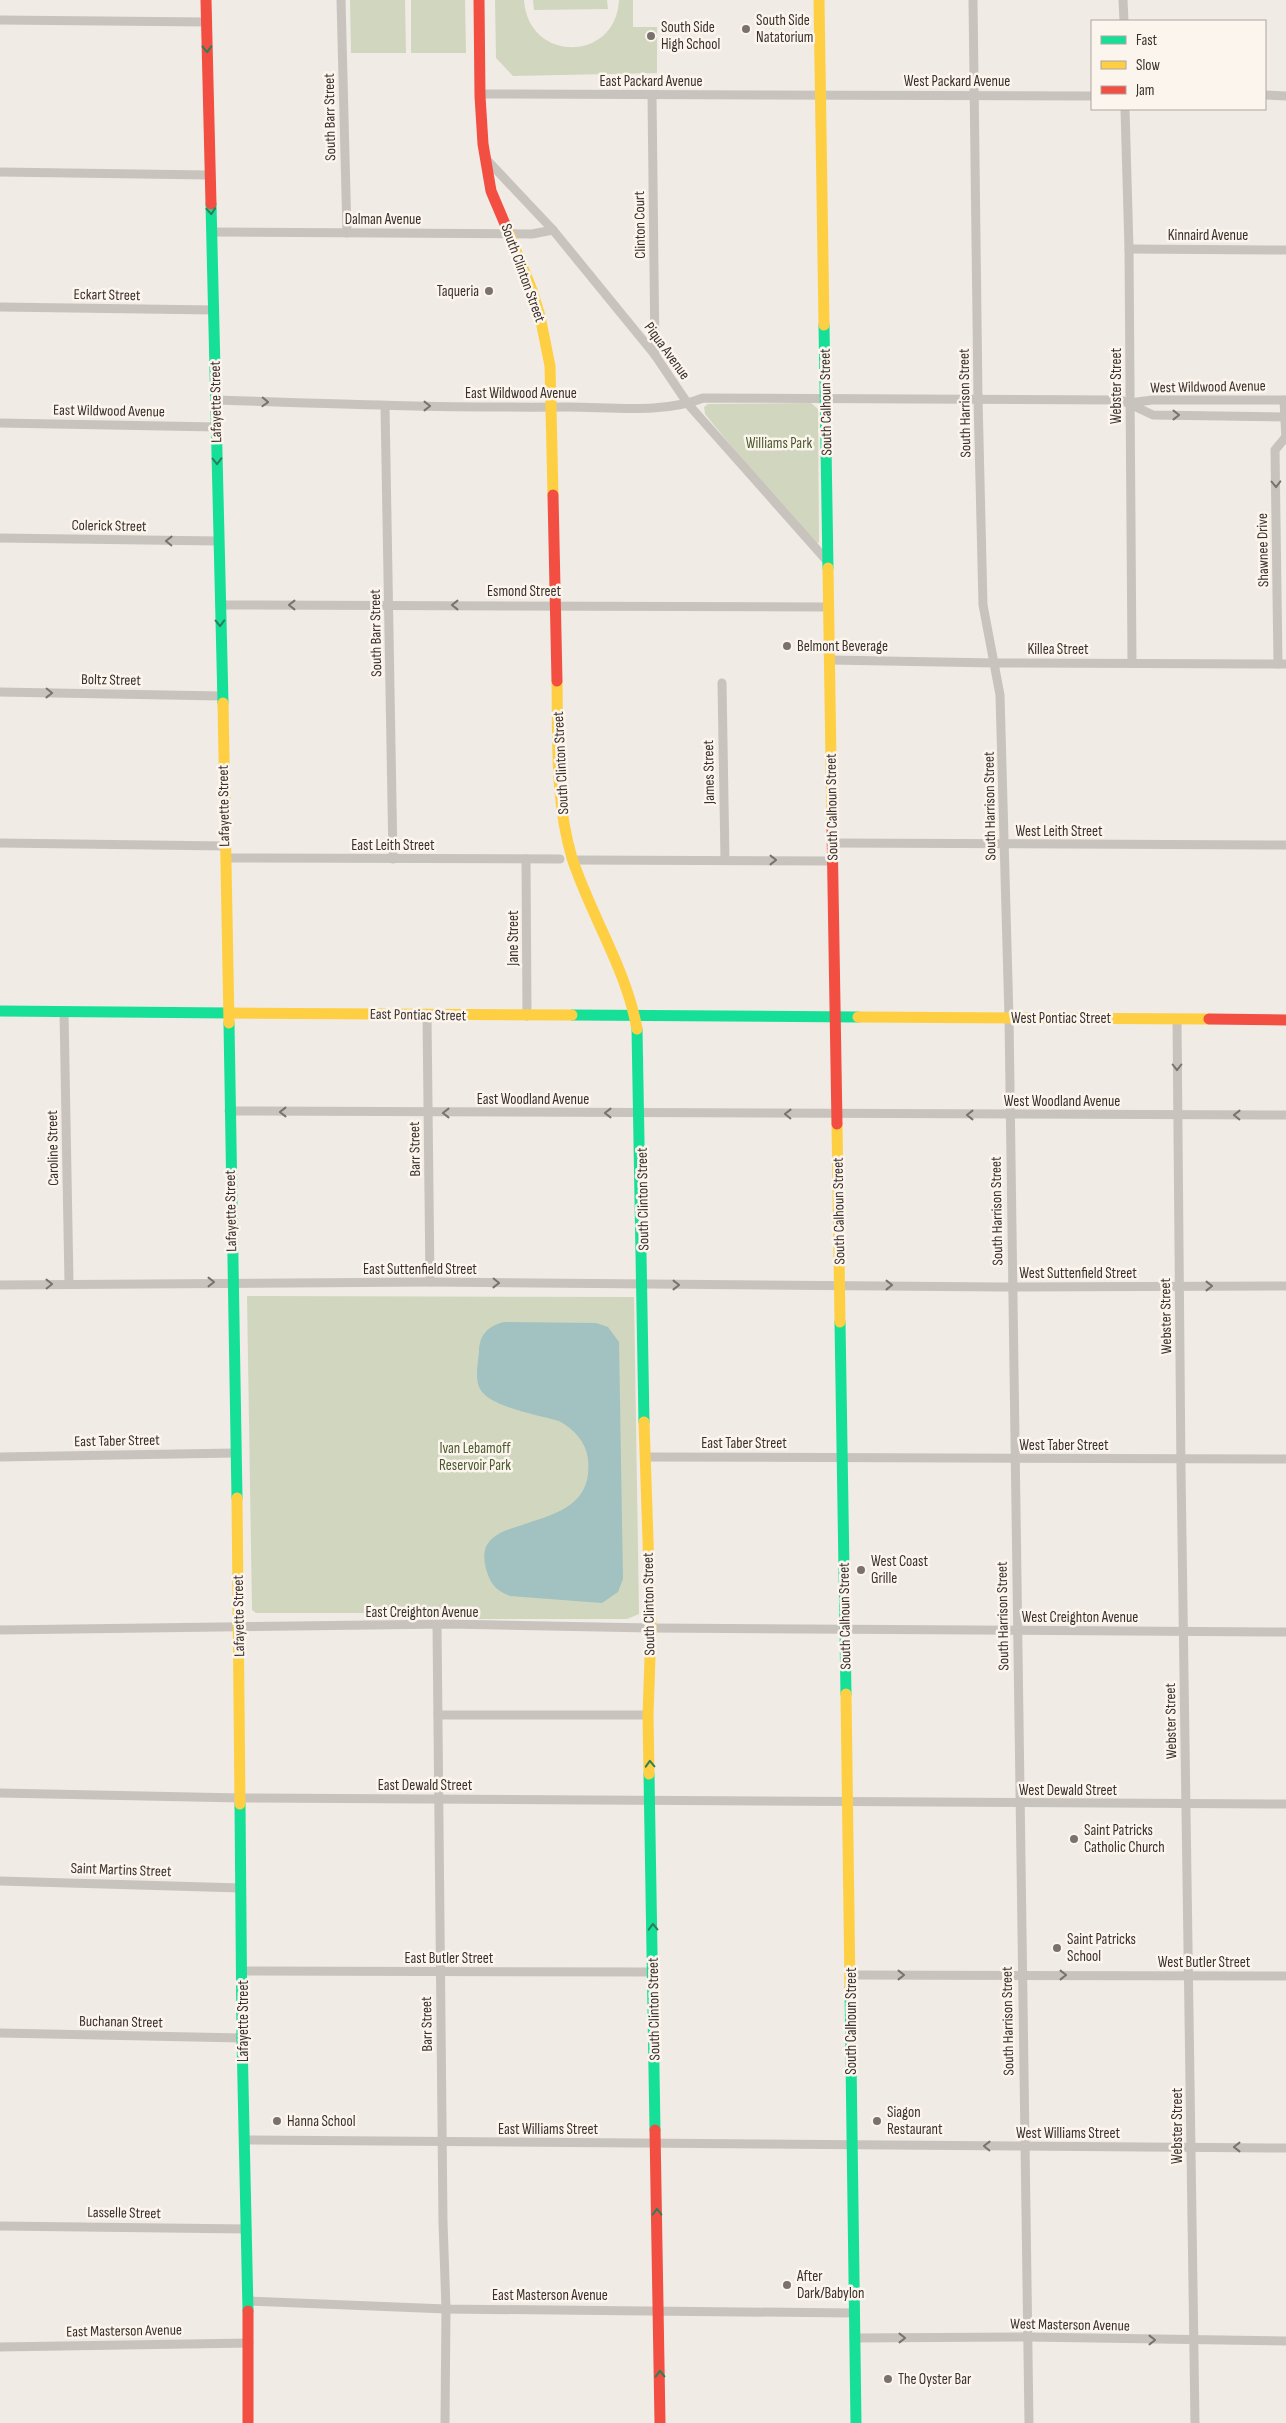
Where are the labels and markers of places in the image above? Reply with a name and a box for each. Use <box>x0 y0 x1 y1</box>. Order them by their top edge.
place label: South Side Natatorium <box>756 11 813 47</box>
place label: South Side High School <box>661 18 720 54</box>
marker: South Side Natatorium <box>740 23 752 35</box>
marker: South Side High School <box>645 30 657 42</box>
place label: Taqueria <box>437 282 479 301</box>
marker: Taqueria <box>483 285 495 297</box>
place label: Belmont Beverage <box>797 637 888 656</box>
marker: Belmont Beverage <box>781 640 793 652</box>
place label: West Coast Grille <box>871 1552 928 1588</box>
marker: West Coast Grille <box>855 1564 867 1576</box>
place label: Saint Patricks Catholic Church <box>1084 1821 1165 1857</box>
marker: Saint Patricks Catholic Church <box>1068 1833 1080 1845</box>
place label: Saint Patricks School <box>1067 1930 1136 1966</box>
marker: Saint Patricks School <box>1051 1942 1063 1954</box>
place label: Siagon Restaurant <box>887 2103 943 2139</box>
place label: Hanna School <box>287 2112 355 2131</box>
marker: Hanna School <box>271 2115 283 2127</box>
marker: Siagon Restaurant <box>871 2115 883 2127</box>
place label: After Dark/Babylon <box>796 2267 864 2303</box>
marker: After Dark/Babylon <box>781 2279 793 2291</box>
place label: The Oyster Bar <box>898 2370 972 2389</box>
marker: The Oyster Bar <box>882 2373 894 2385</box>

